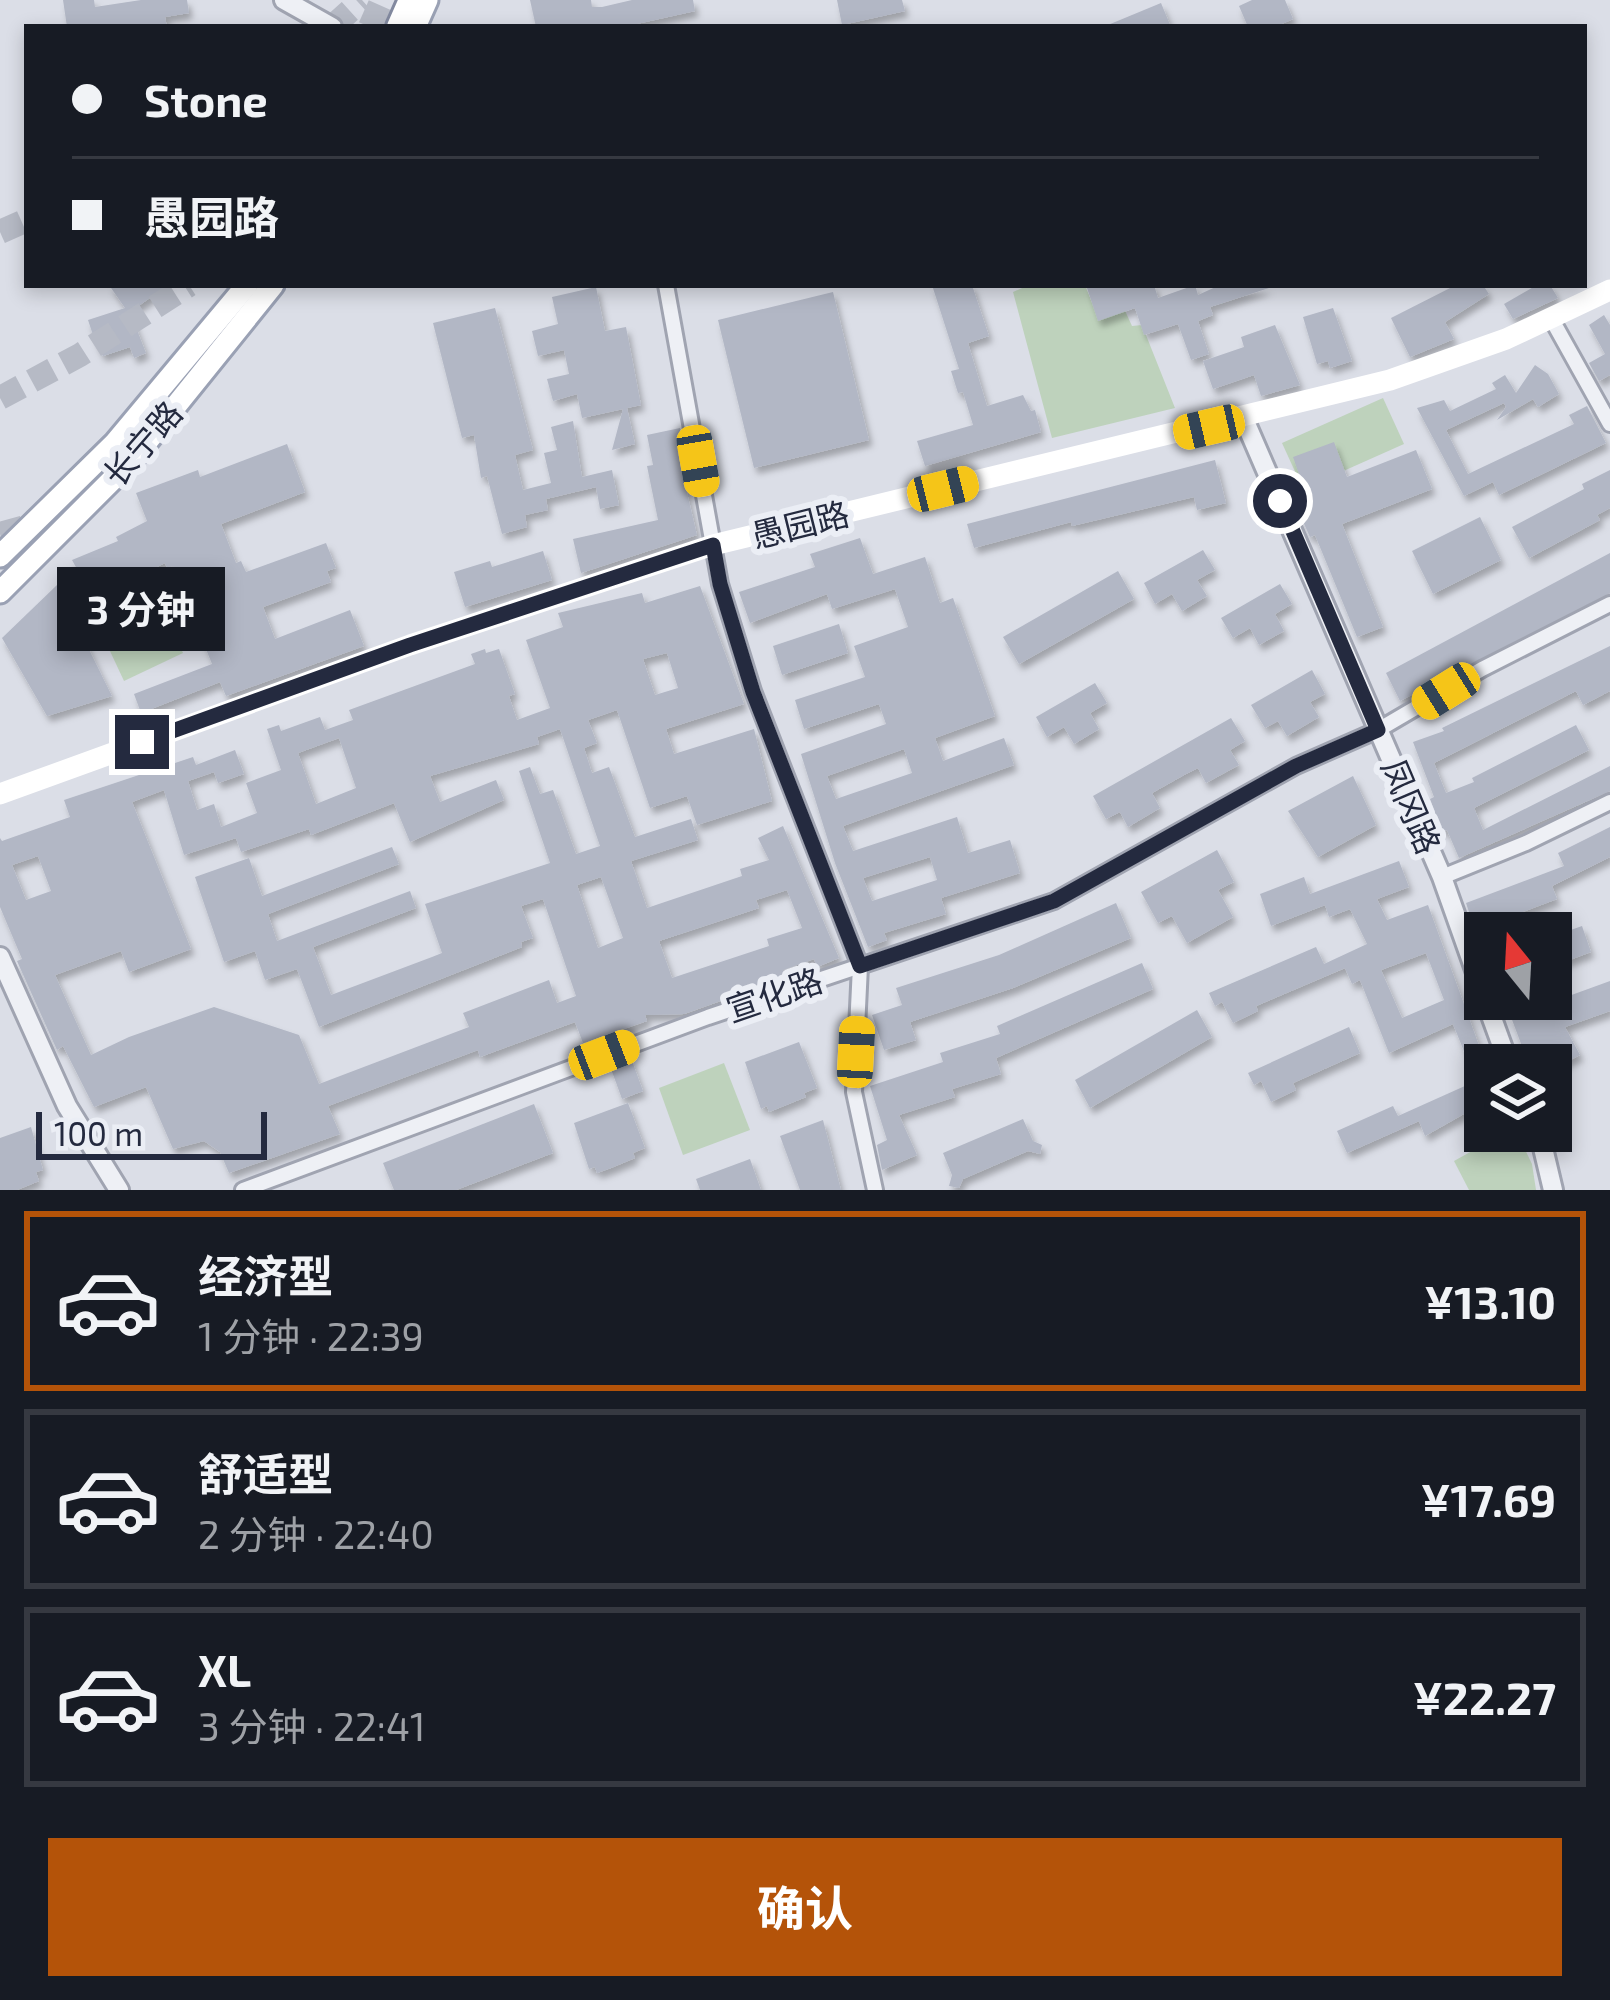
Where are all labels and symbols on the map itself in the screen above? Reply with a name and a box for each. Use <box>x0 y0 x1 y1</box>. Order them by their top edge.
street label: 长宁路 <box>94 393 190 493</box>
car <box>1170 401 1248 453</box>
car <box>674 422 722 500</box>
car <box>904 463 982 515</box>
route start <box>1253 474 1307 528</box>
street label: 愚园路 <box>747 493 853 555</box>
callout: 3 分钟 <box>58 568 226 652</box>
car <box>1406 657 1486 725</box>
route end <box>115 715 169 769</box>
street label: 凤冈路 <box>1374 753 1450 859</box>
north arrow <box>1464 912 1572 1020</box>
street label: 宣化路 <box>721 959 827 1029</box>
car <box>836 1015 876 1089</box>
car <box>564 1025 644 1085</box>
scale bar <box>36 1106 267 1159</box>

